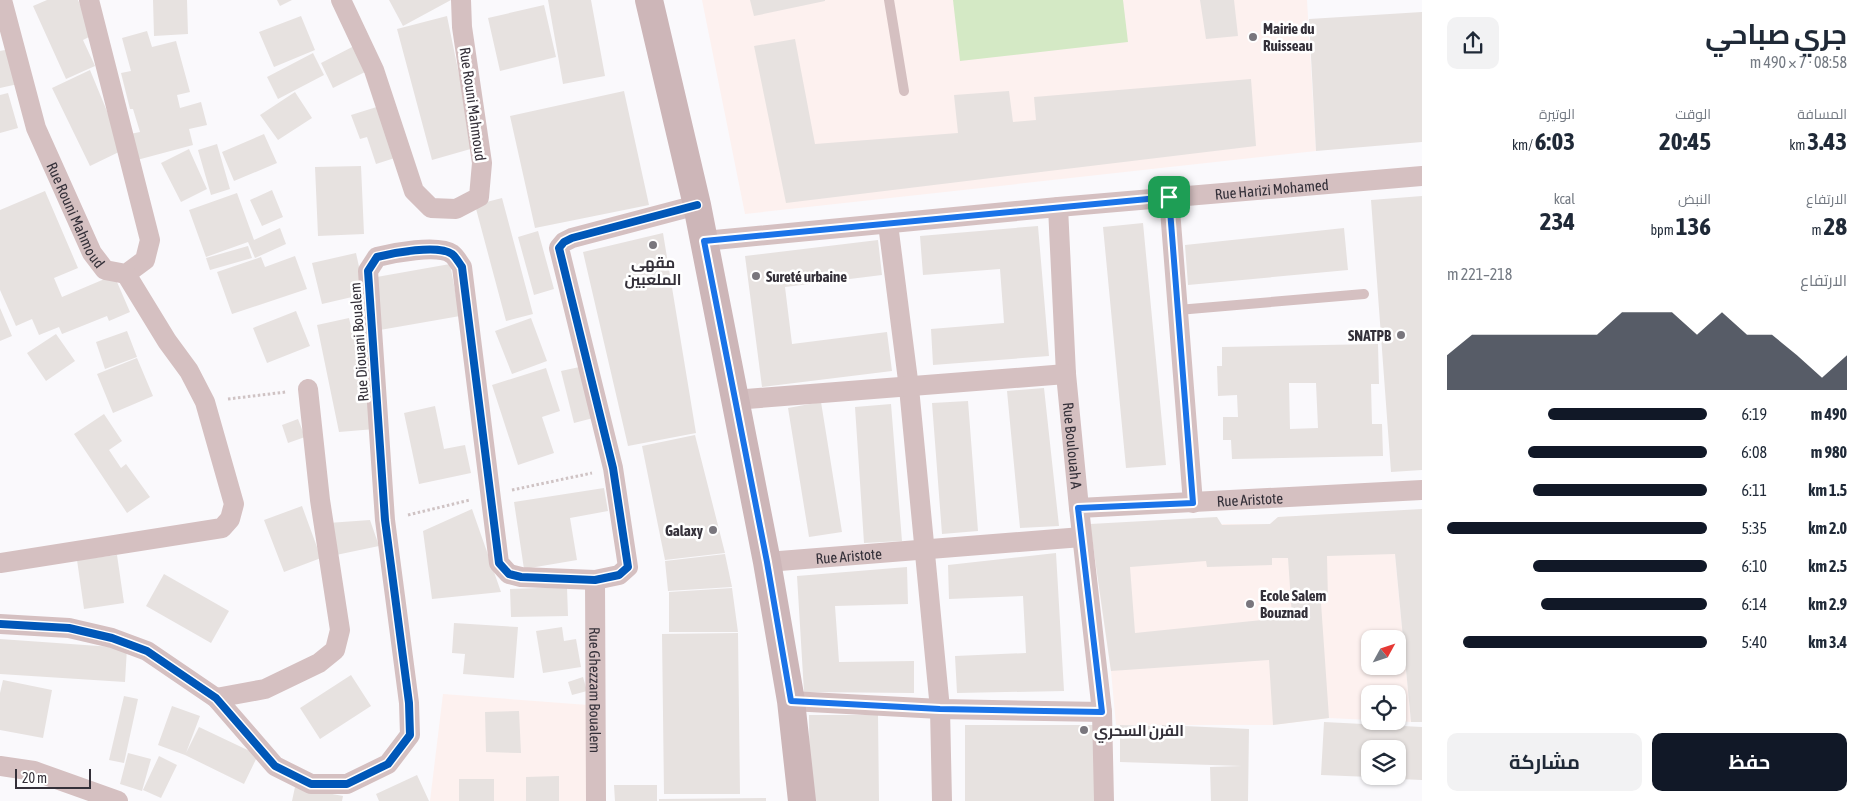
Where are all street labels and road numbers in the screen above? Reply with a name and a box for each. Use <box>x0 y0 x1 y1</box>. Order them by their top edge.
street label: Rue Rouni Mahmoud <box>457 46 489 162</box>
street label: Rue Rouni Mahmoud <box>44 159 108 271</box>
street label: Rue Harizi Mohamed <box>1214 175 1329 202</box>
street label: Rue Diouani Boualem <box>346 282 372 402</box>
street label: Rue Boulouah A <box>1060 401 1086 490</box>
street label: Rue Aristote <box>1216 489 1284 509</box>
street label: Rue Aristote <box>815 544 883 567</box>
street label: Rue Ghezzam Boualem <box>587 627 604 753</box>

